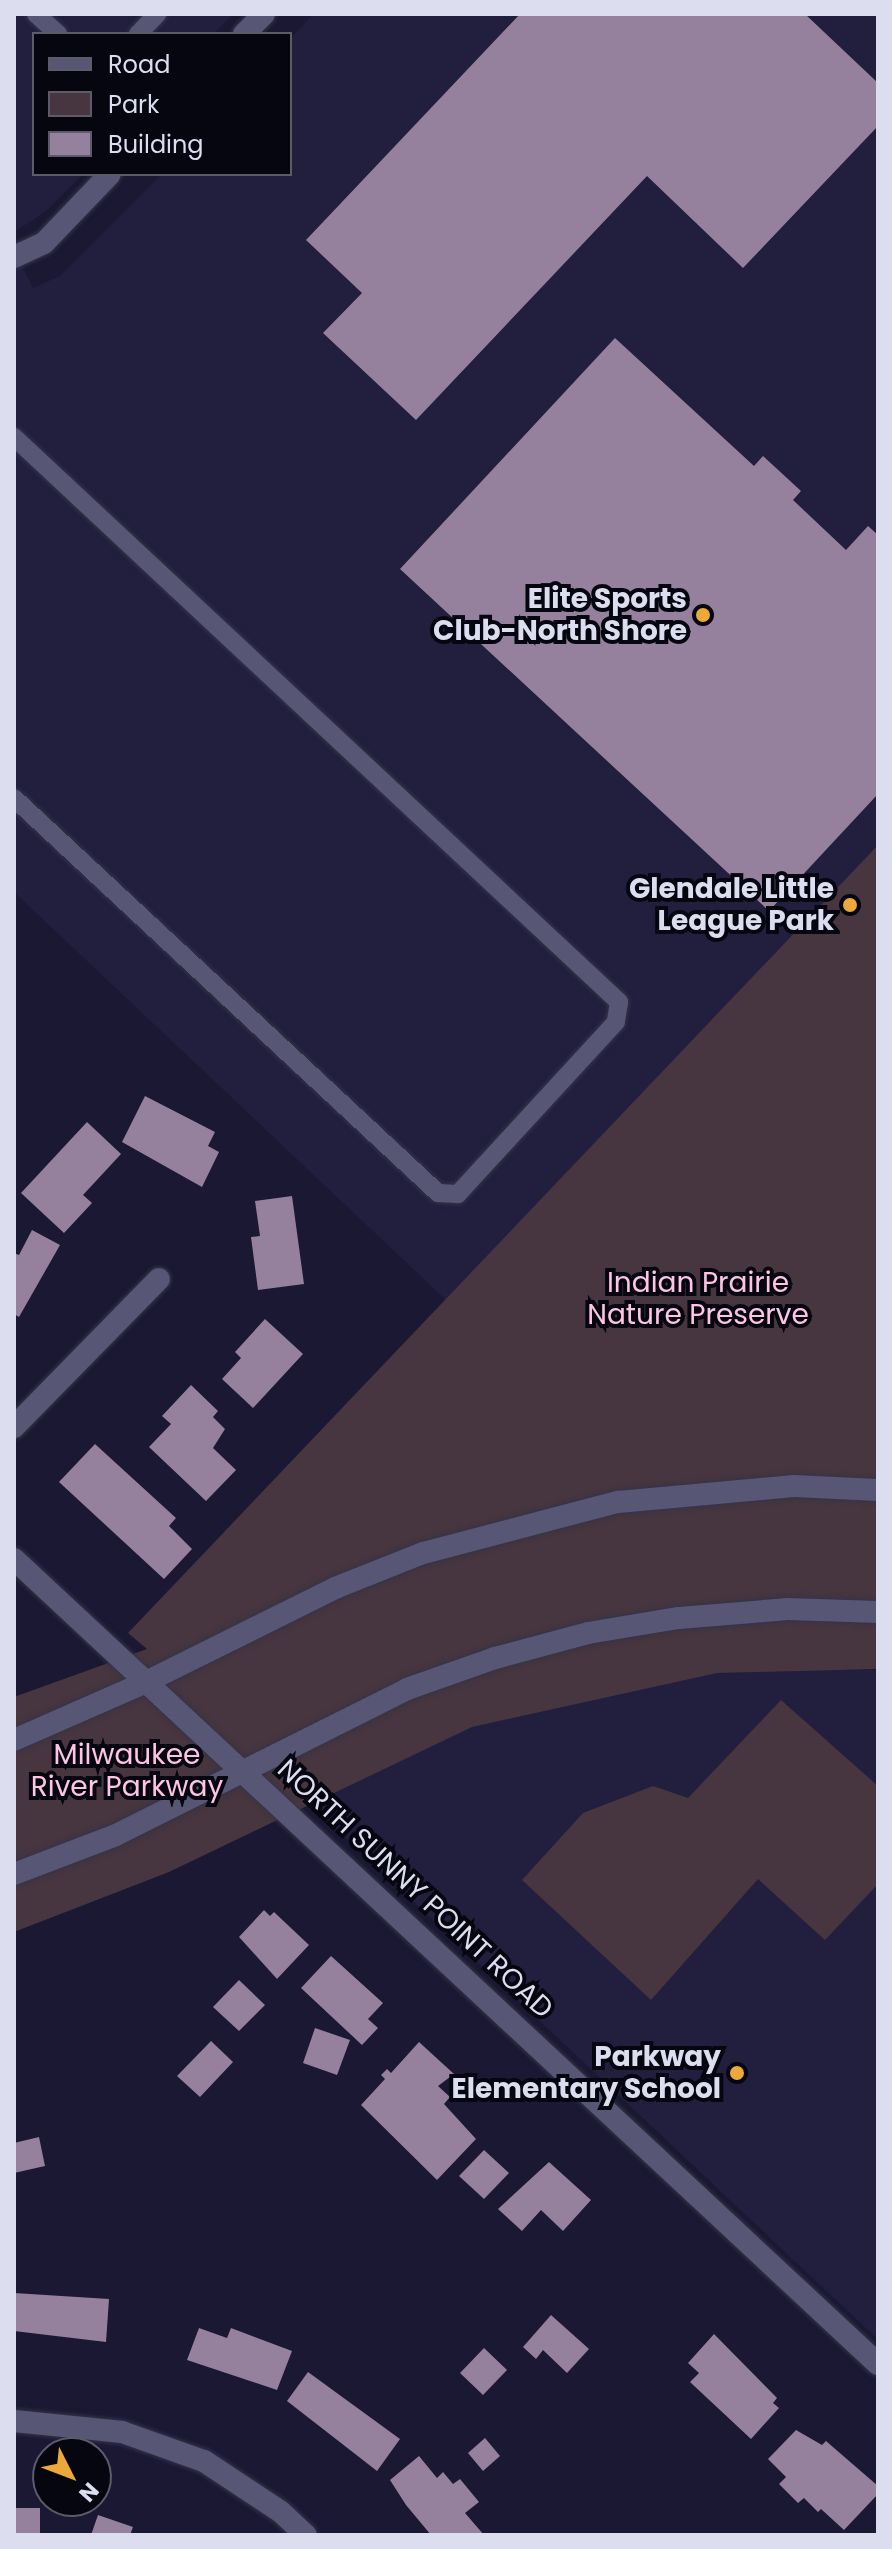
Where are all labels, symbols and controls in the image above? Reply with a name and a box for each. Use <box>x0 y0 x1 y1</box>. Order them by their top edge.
legend <box>32 32 292 176</box>
text: Road <box>108 48 170 81</box>
text: Park <box>108 88 159 121</box>
text: Building <box>108 128 204 161</box>
place label: Elite Sports Club-North Shore <box>433 582 687 648</box>
marker: Elite Sports Club-North Shore <box>694 606 712 624</box>
place label: Glendale Little League Park <box>629 872 834 938</box>
marker: Glendale Little League Park <box>841 896 859 914</box>
park label: Indian Prairie Nature Preserve <box>587 1266 809 1332</box>
park label: Milwaukee River Parkway <box>31 1738 223 1804</box>
street label: NORTH SUNNY POINT ROAD <box>270 1752 560 2026</box>
place label: Parkway Elementary School <box>452 2040 721 2106</box>
marker: Parkway Elementary School <box>728 2064 746 2082</box>
north arrow <box>32 2437 112 2517</box>
text: N <box>72 2476 106 2509</box>

